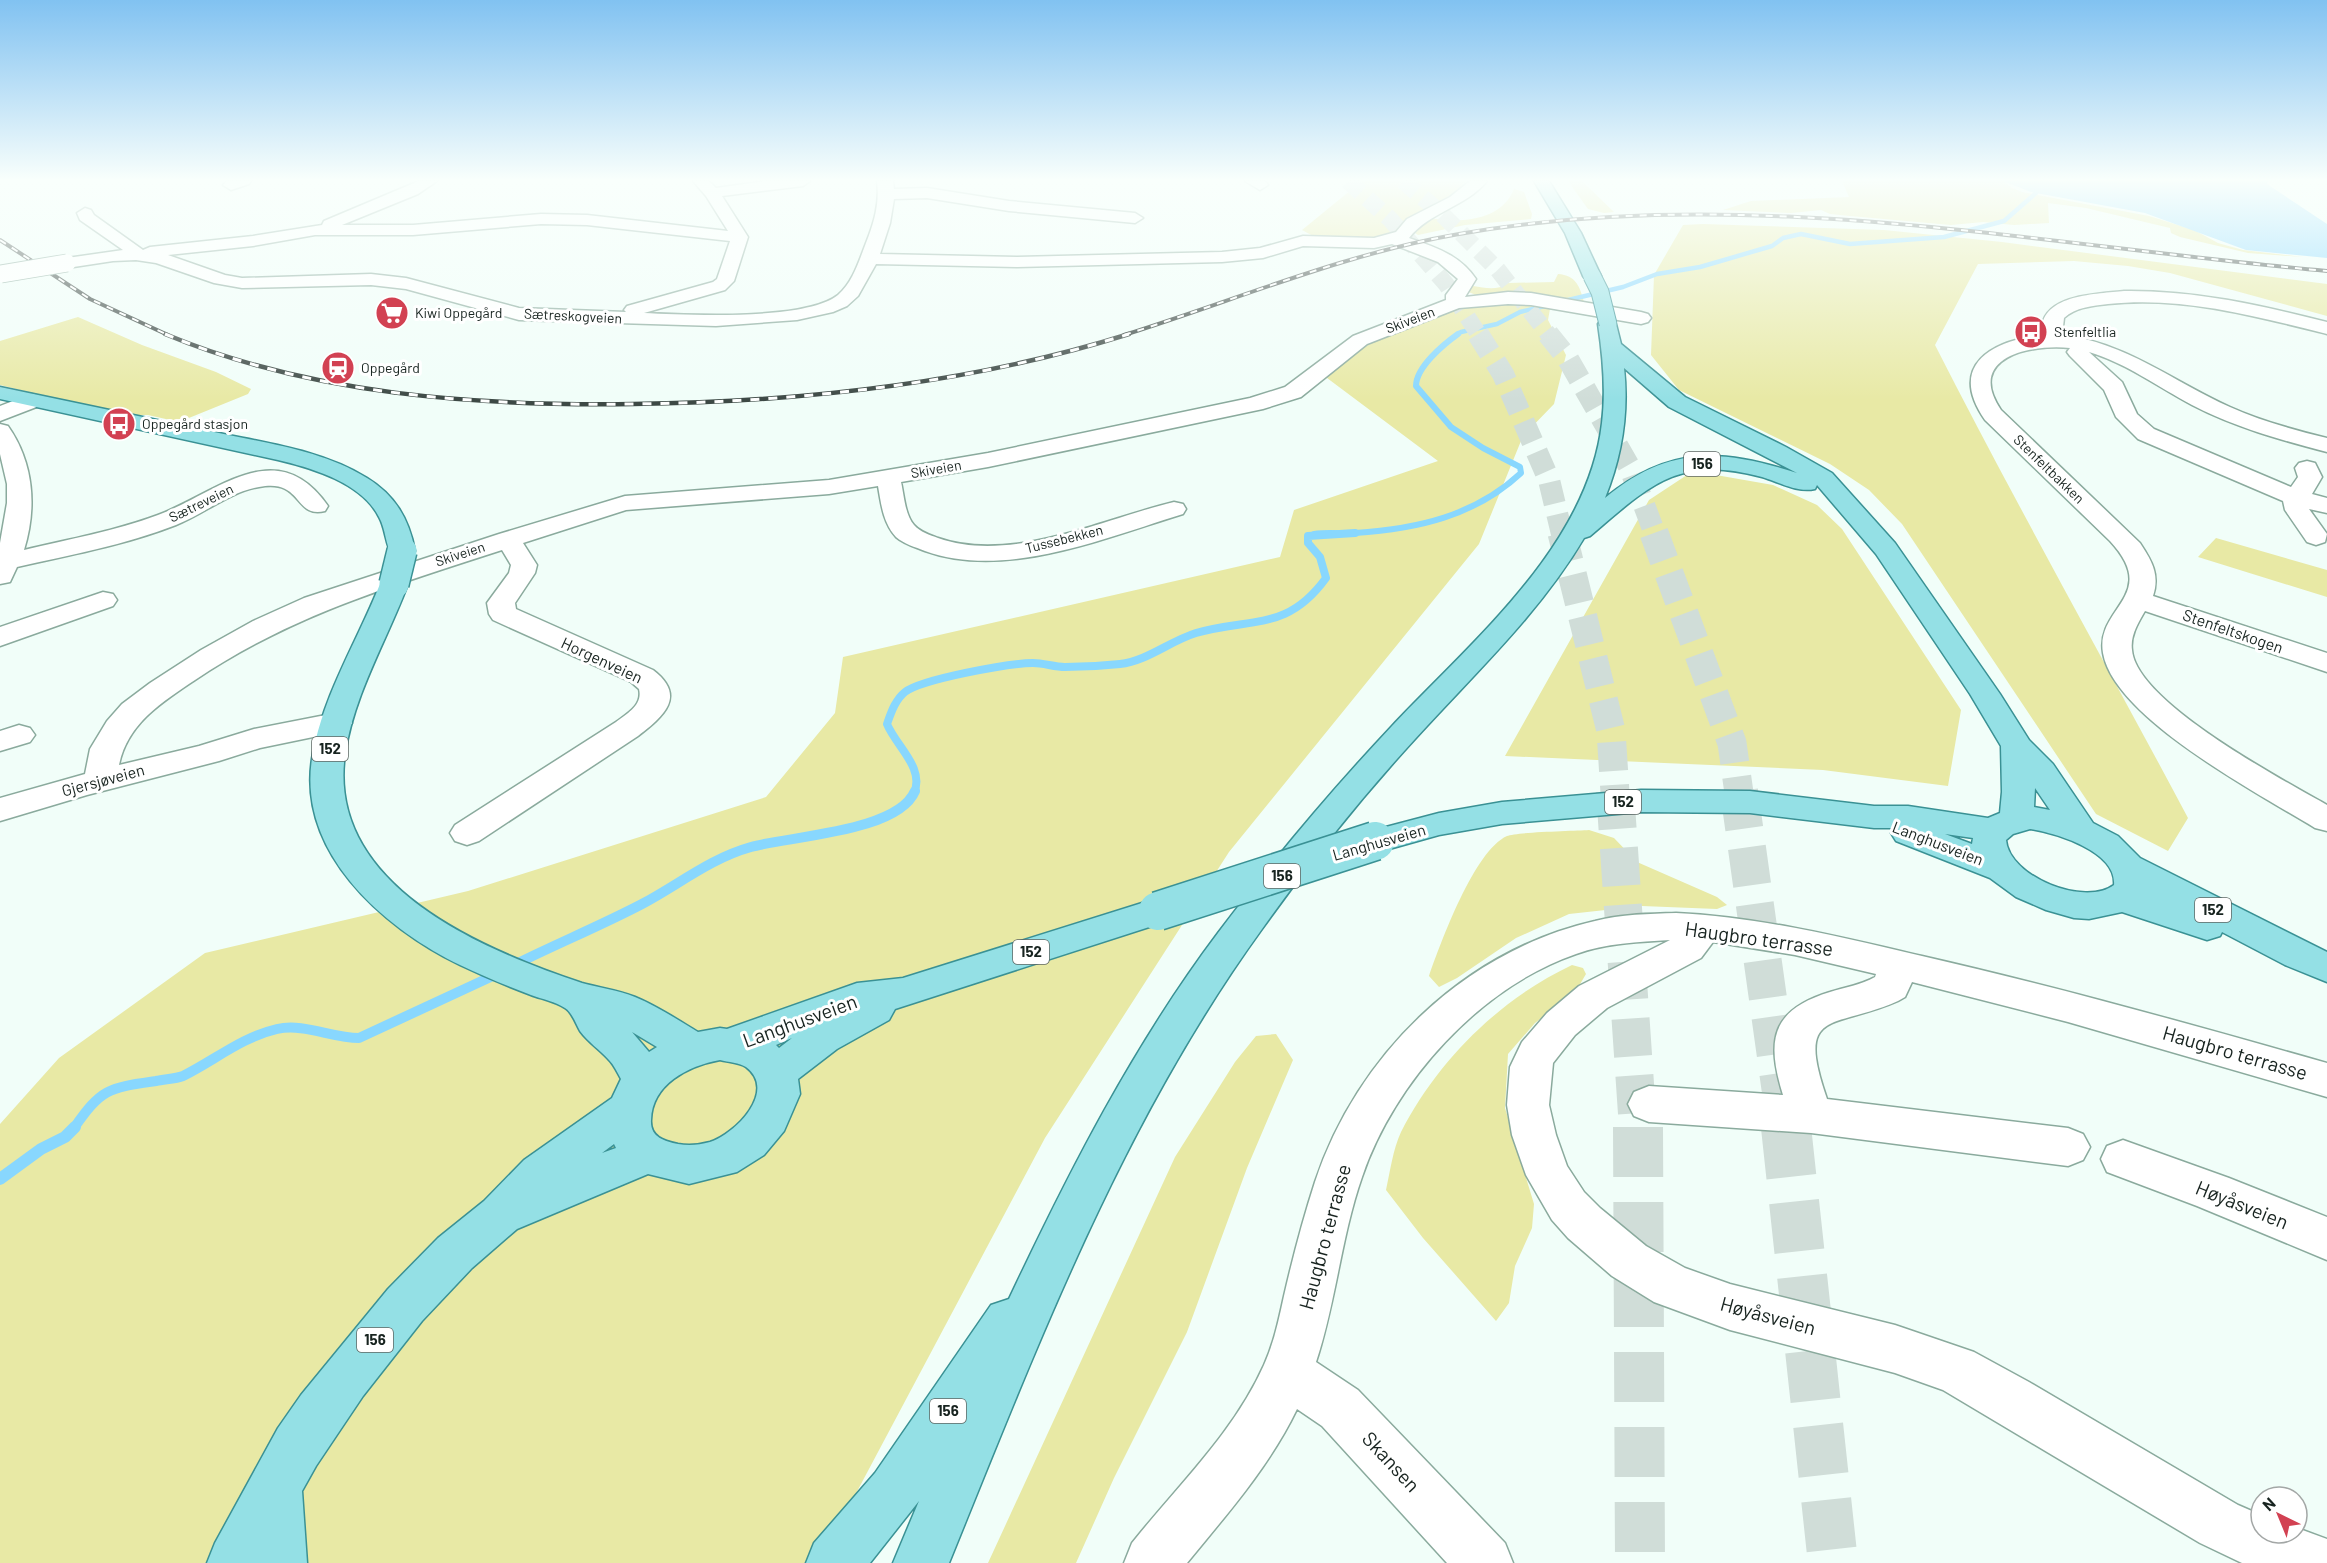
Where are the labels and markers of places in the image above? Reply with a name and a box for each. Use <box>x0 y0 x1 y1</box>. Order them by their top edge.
supermarket icon: Kiwi Oppegård <box>374 295 410 331</box>
place label: Kiwi Oppegård <box>415 304 502 321</box>
bus stop icon: Stenfeltlia <box>2013 314 2049 350</box>
place label: Stenfeltlia <box>2054 323 2116 340</box>
station icon: Oppegård <box>320 350 356 386</box>
place label: Oppegård <box>361 359 420 376</box>
bus stop icon: Oppegård stasjon <box>101 406 137 442</box>
place label: Oppegård stasjon <box>142 415 248 432</box>

